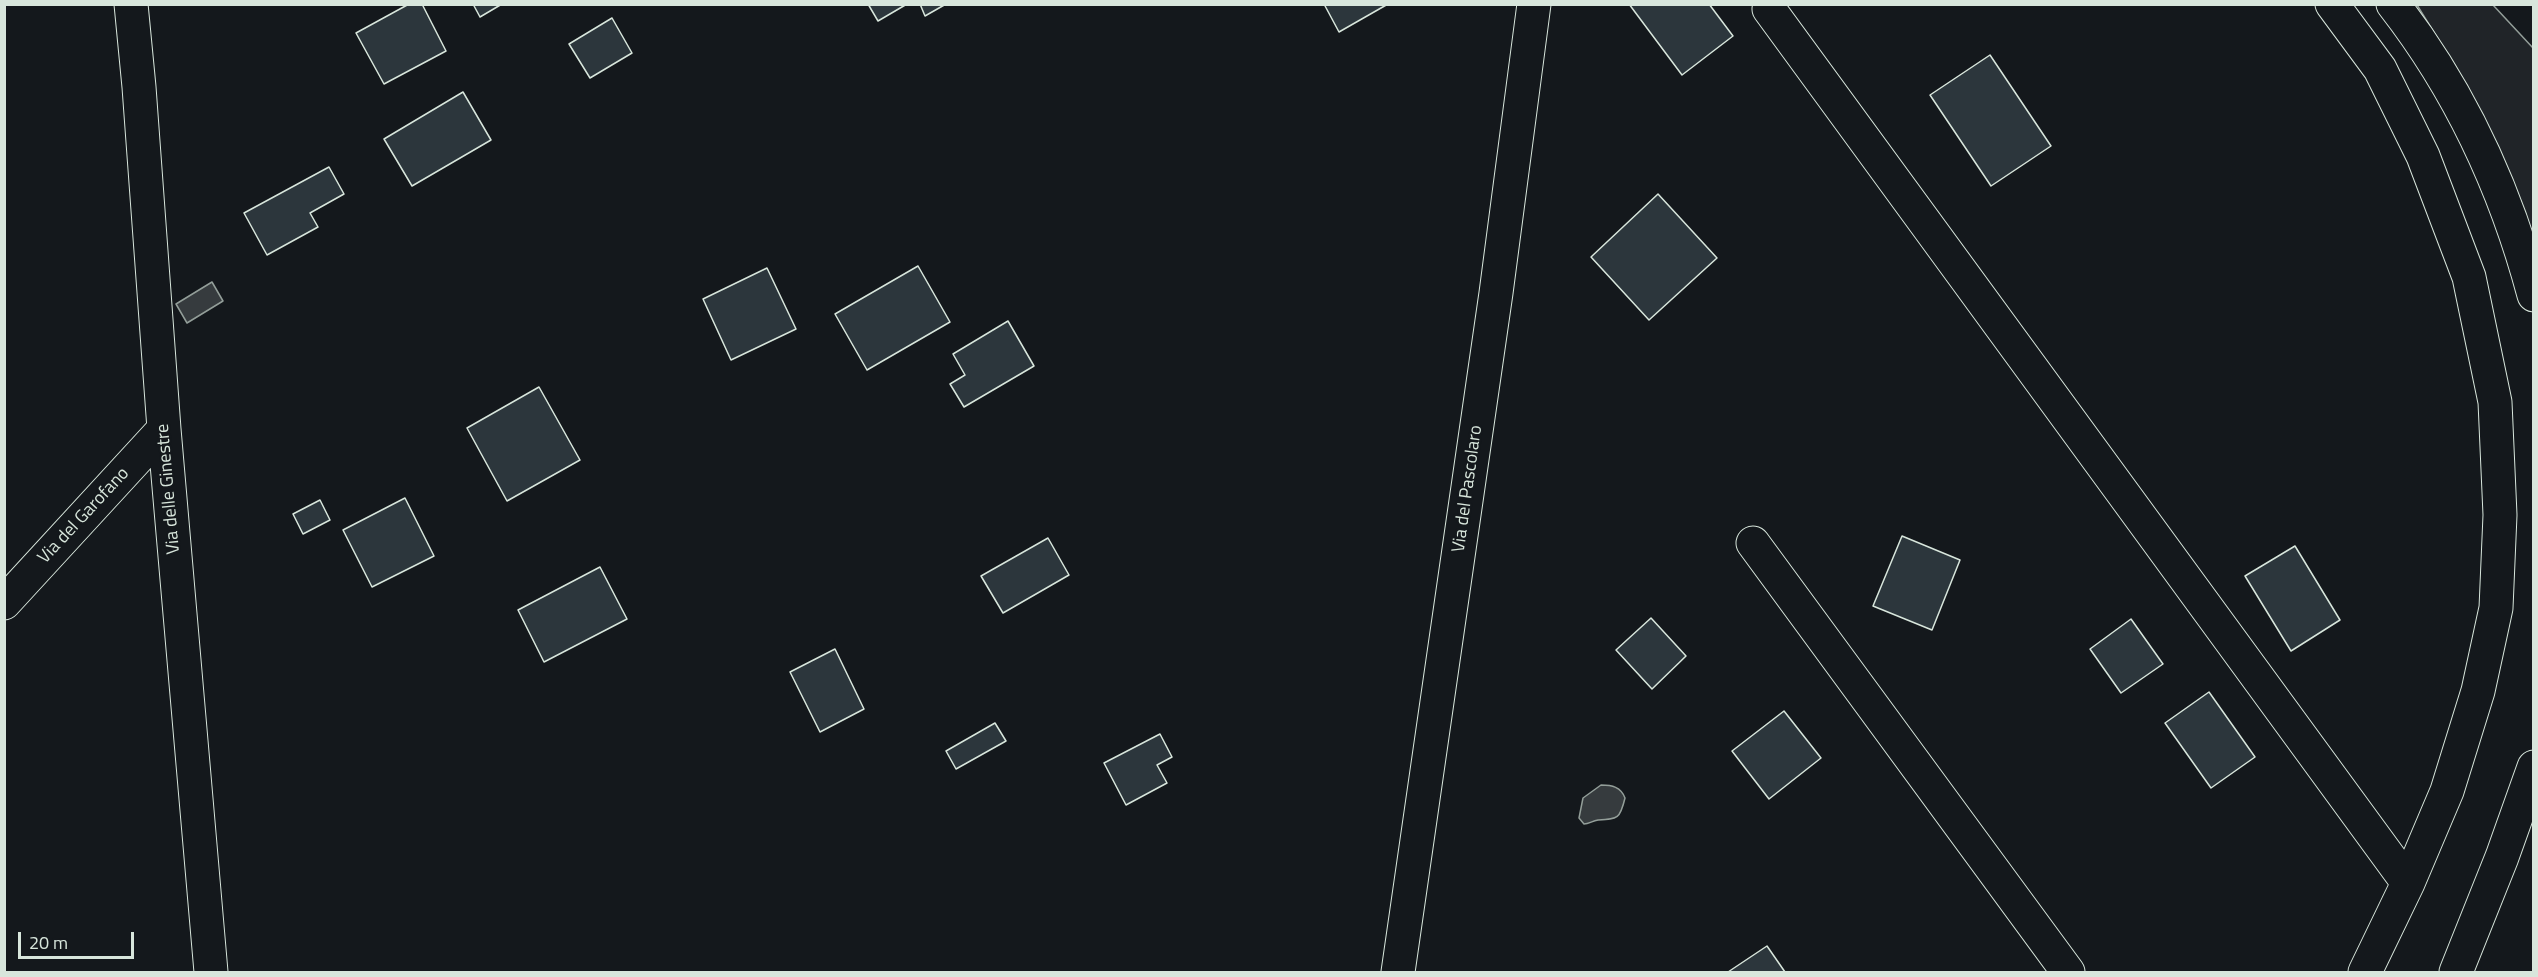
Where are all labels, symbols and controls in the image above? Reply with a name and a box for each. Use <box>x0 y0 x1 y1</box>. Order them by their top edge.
street label: Via delle Ginestre <box>153 423 185 555</box>
street label: Via del Pascolaro <box>1448 424 1488 554</box>
street label: Via del Garofano <box>34 463 134 569</box>
scale bar <box>21 920 136 958</box>
text: 20 m <box>29 929 68 956</box>

